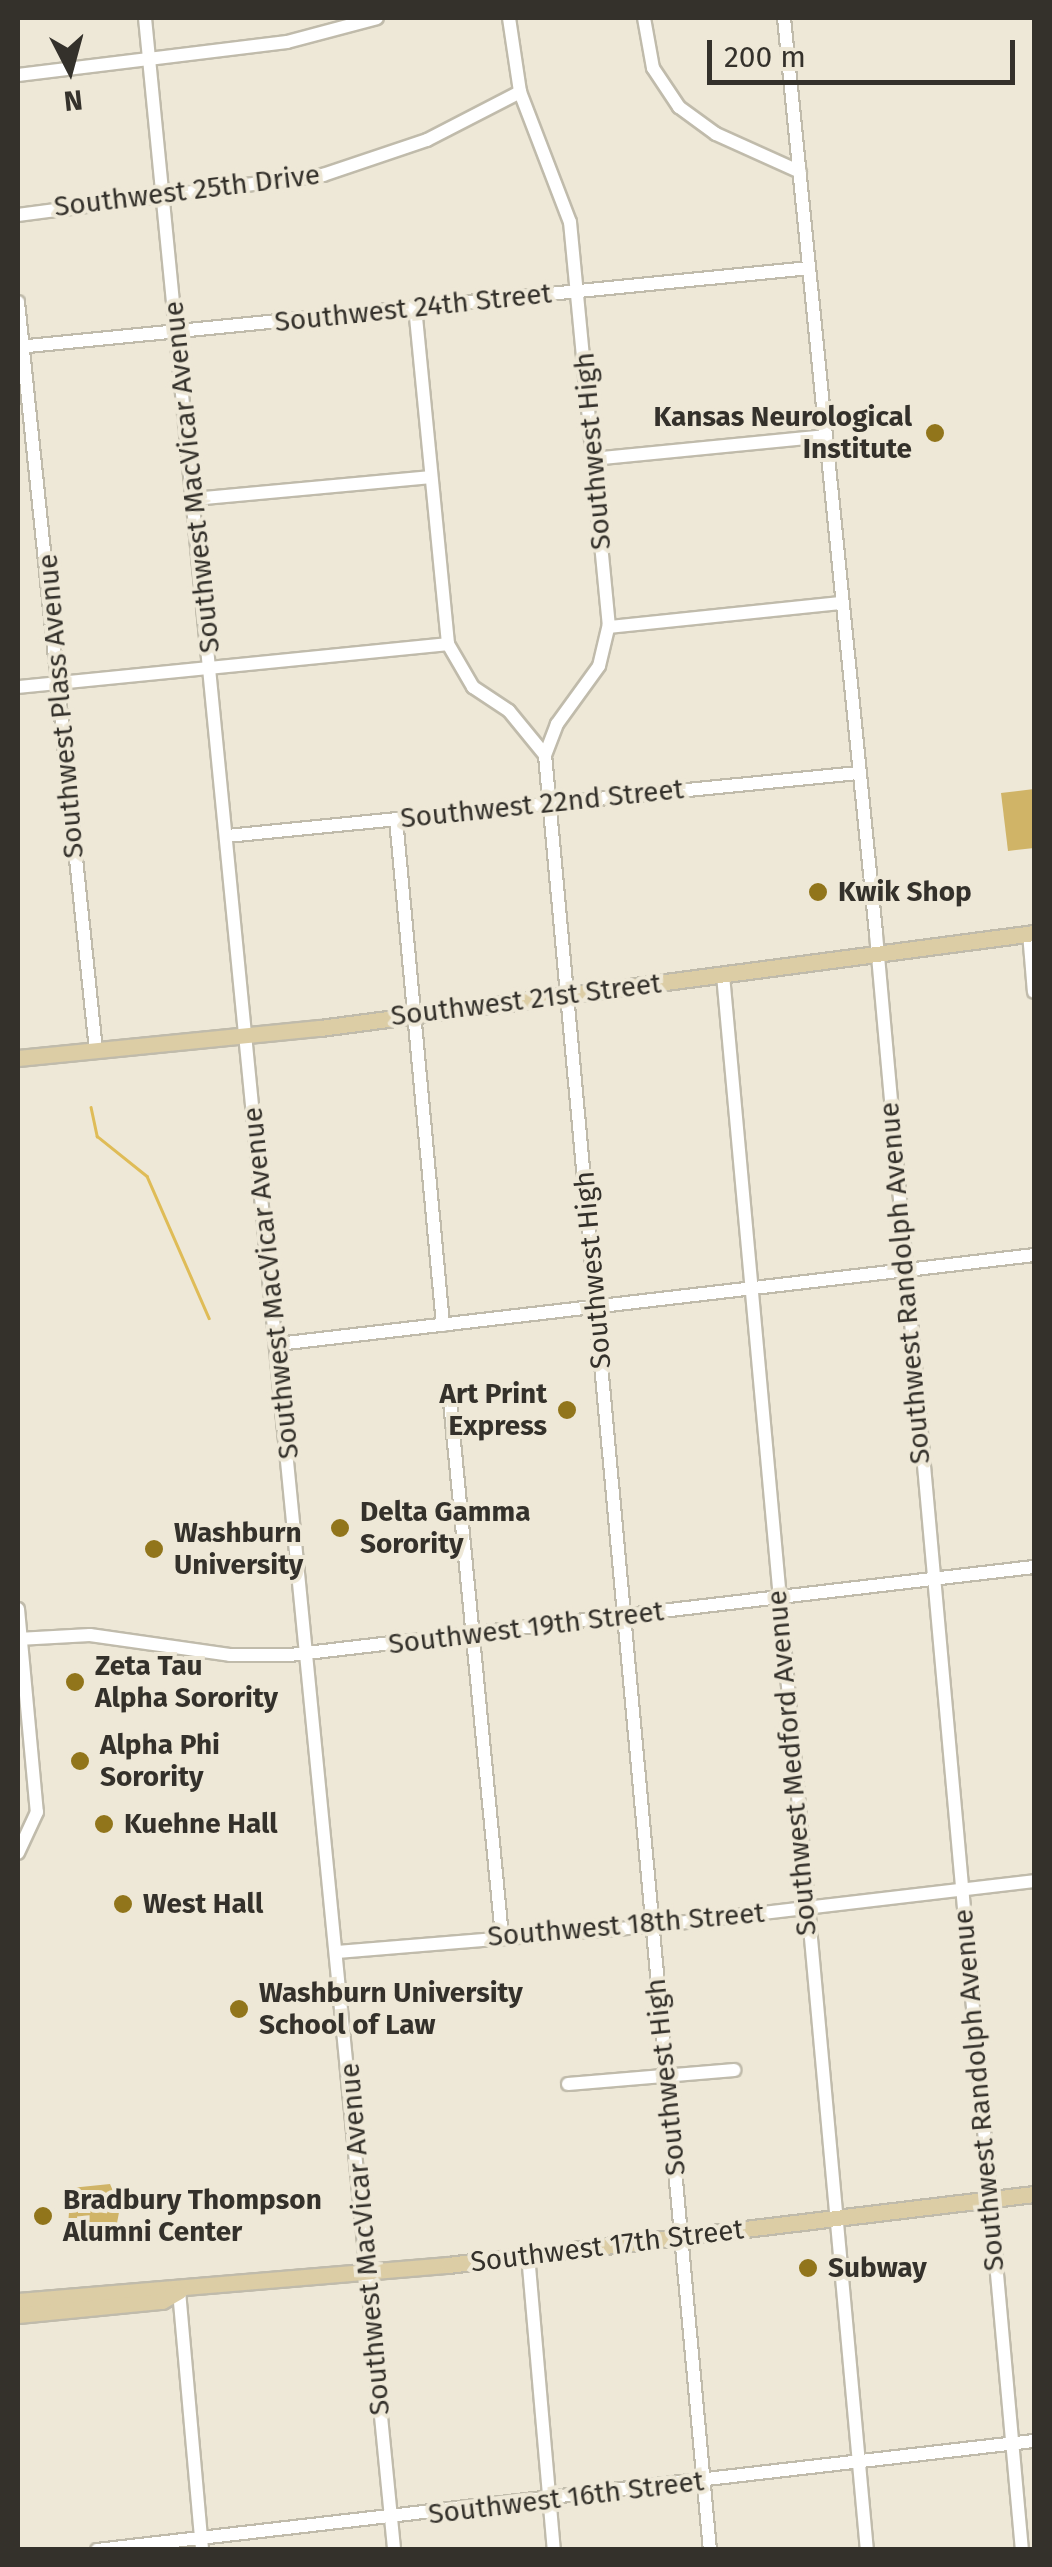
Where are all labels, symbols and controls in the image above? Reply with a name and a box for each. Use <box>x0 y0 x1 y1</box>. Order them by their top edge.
north arrow <box>20 20 120 120</box>
scale bar <box>712 20 1020 82</box>
text: 200 m <box>724 39 806 75</box>
text: N <box>62 83 84 118</box>
street label: Southwest 25th Drive <box>52 158 322 224</box>
street label: Southwest 24th Street <box>273 277 553 339</box>
street label: Southwest MacVicar Avenue <box>157 299 227 655</box>
street label: Southwest High <box>568 351 618 551</box>
place label: Kansas Neurological Institute <box>653 400 912 466</box>
marker: Kansas Neurological Institute <box>922 420 948 446</box>
street label: Southwest Plass Avenue <box>31 552 91 860</box>
street label: Southwest 22nd Street <box>399 772 685 836</box>
place label: Kwik Shop <box>838 875 972 909</box>
marker: Kwik Shop <box>807 881 829 903</box>
street label: Southwest 21st Street <box>389 967 663 1033</box>
street label: Southwest Randolph Avenue <box>872 1101 938 1465</box>
street label: Southwest MacVicar Avenue <box>236 1105 306 1461</box>
street label: Southwest High <box>568 1170 618 1370</box>
place label: Art Print Express <box>439 1377 547 1443</box>
marker: Art Print Express <box>556 1399 578 1421</box>
place label: Delta Gamma Sorority <box>360 1495 531 1561</box>
place label: Washburn University <box>174 1516 303 1582</box>
marker: Delta Gamma Sorority <box>329 1517 351 1539</box>
marker: Washburn University <box>143 1538 165 1560</box>
street label: Southwest Medford Avenue <box>760 1589 824 1937</box>
street label: Southwest 19th Street <box>386 1594 666 1662</box>
place label: Zeta Tau Alpha Sorority <box>95 1649 278 1715</box>
marker: Zeta Tau Alpha Sorority <box>64 1671 86 1693</box>
place label: Alpha Phi Sorority <box>100 1728 220 1794</box>
marker: Alpha Phi Sorority <box>69 1750 91 1772</box>
place label: Kuehne Hall <box>124 1807 278 1841</box>
marker: Kuehne Hall <box>93 1813 115 1835</box>
place label: West Hall <box>143 1887 263 1921</box>
marker: West Hall <box>112 1893 134 1915</box>
street label: Southwest 18th Street <box>486 1896 766 1954</box>
street label: Southwest Randolph Avenue <box>946 1908 1012 2272</box>
place label: Washburn University School of Law <box>259 1976 523 2042</box>
street label: Southwest High <box>639 1977 693 2177</box>
marker: Washburn University School of Law <box>228 1998 250 2020</box>
street label: Southwest MacVicar Avenue <box>333 2061 397 2417</box>
place label: Bradbury Thompson Alumni Center <box>63 2183 322 2249</box>
marker: Bradbury Thompson Alumni Center <box>32 2205 54 2227</box>
street label: Southwest 17th Street <box>469 2213 745 2279</box>
place label: Subway <box>828 2251 927 2285</box>
marker: Subway <box>797 2257 819 2279</box>
street label: Southwest 16th Street <box>426 2464 706 2532</box>

